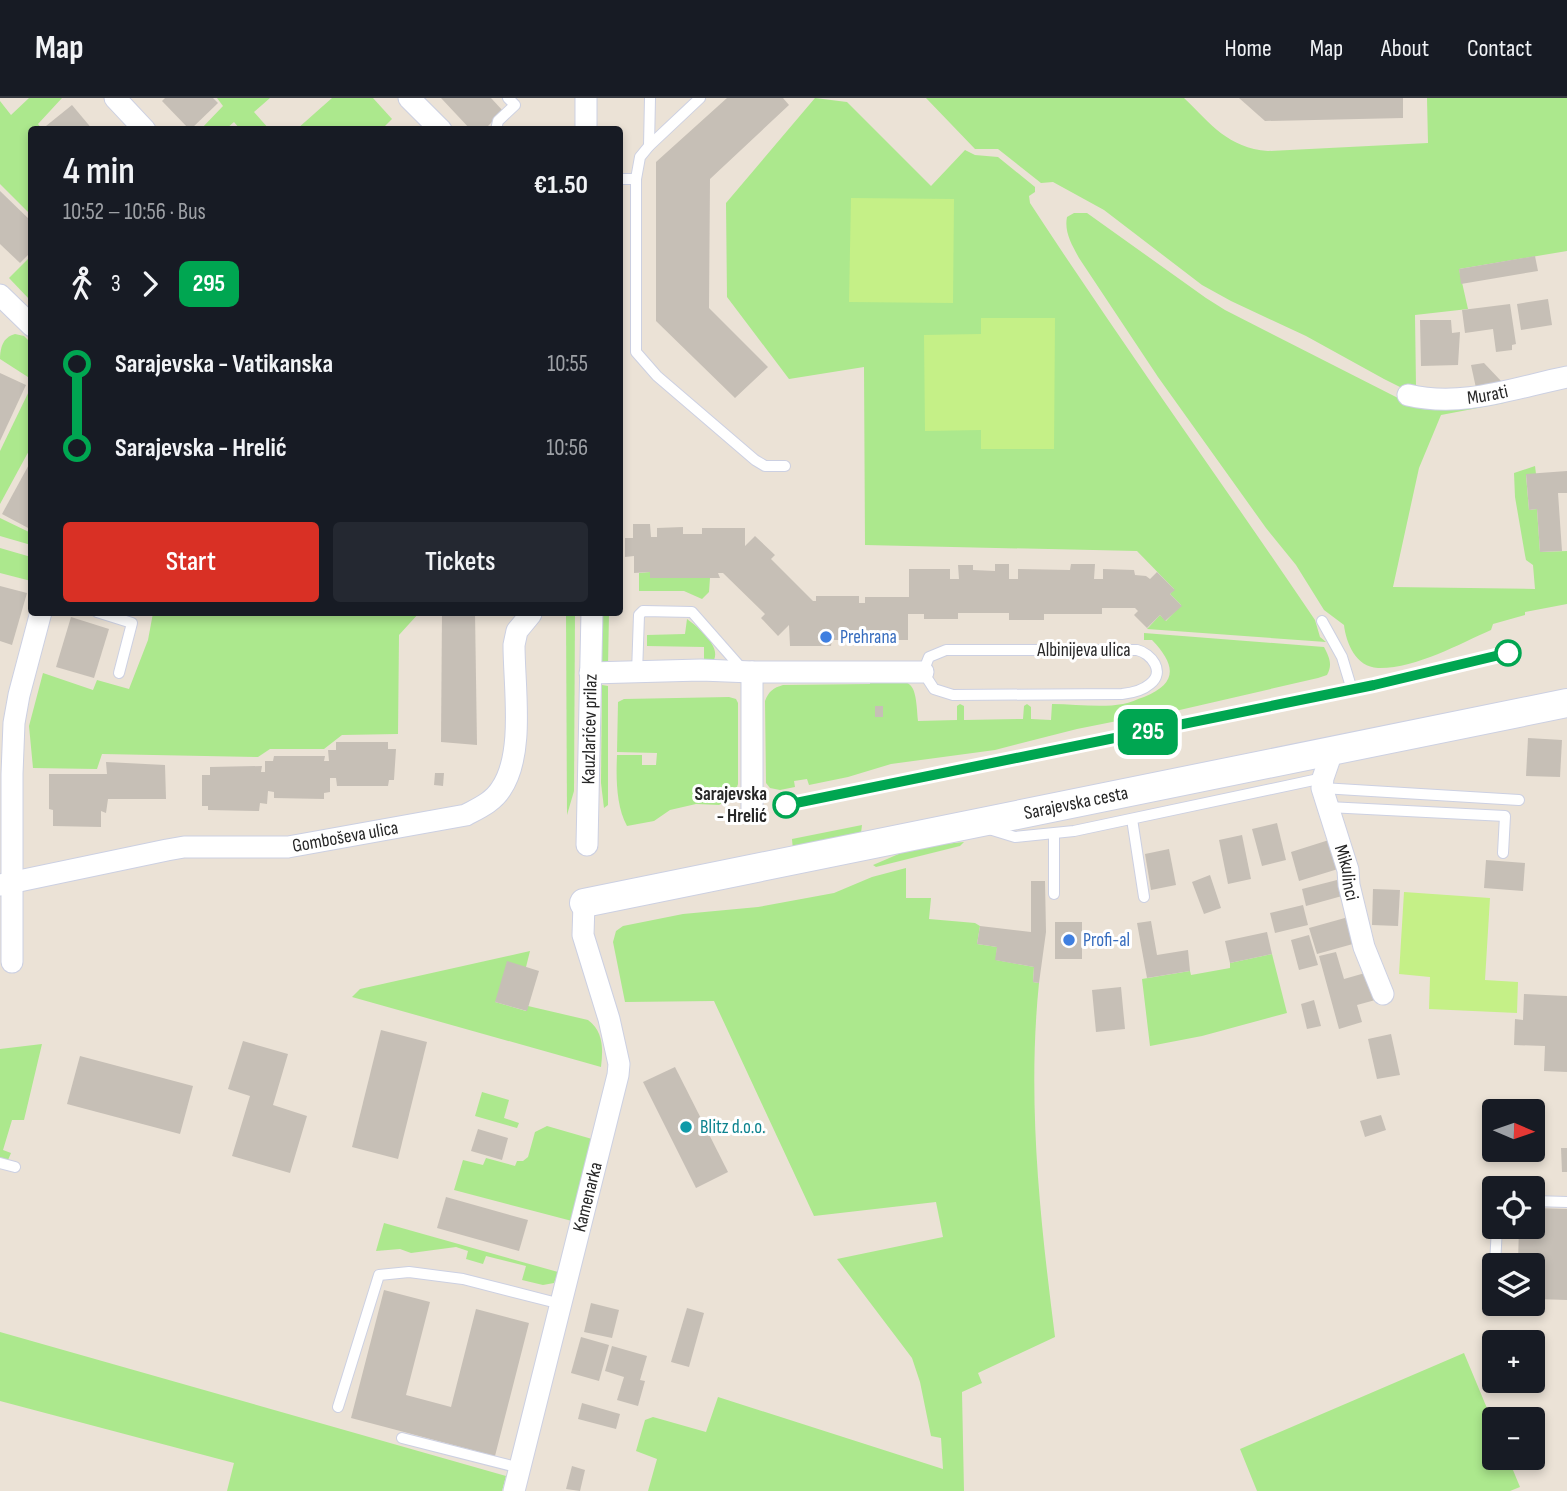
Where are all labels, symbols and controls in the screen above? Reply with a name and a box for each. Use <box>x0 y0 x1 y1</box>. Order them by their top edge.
text: Map <box>35 28 84 68</box>
text: Home <box>1224 34 1272 63</box>
text: Map <box>1310 34 1343 63</box>
text: About <box>1381 34 1429 63</box>
text: Contact <box>1467 34 1532 63</box>
text: 4 min <box>63 149 135 194</box>
text: €1.50 <box>534 170 588 201</box>
text: 10:52 – 10:56 · Bus <box>63 198 206 226</box>
icon: walk <box>63 265 101 303</box>
icon: forward <box>131 265 169 303</box>
text: 295 <box>193 269 225 298</box>
text: 3 <box>111 270 121 298</box>
text: Sarajevska - Vatikanska <box>115 349 333 380</box>
text: 10:55 <box>547 350 588 378</box>
street label: Murati <box>1466 380 1510 410</box>
text: Sarajevska - Hrelić <box>115 433 287 464</box>
text: 10:56 <box>546 434 588 462</box>
button: Start <box>63 522 319 602</box>
button: Tickets <box>333 522 588 602</box>
place label: Prehrana <box>840 626 897 649</box>
marker: Prehrana <box>818 629 834 645</box>
street label: Albinijeva ulica <box>1036 639 1131 662</box>
unlabelled marker <box>1495 640 1521 666</box>
street label: Kauzlarićev prilaz <box>577 673 602 785</box>
line badge: 295 <box>1108 709 1188 755</box>
text: 295 <box>1132 717 1164 746</box>
street label: Sarajevska cesta <box>1022 781 1130 825</box>
place label: Sarajevska - Hrelić <box>695 783 767 828</box>
marker: Sarajevska - Hrelić <box>773 792 799 818</box>
street label: Gomboševa ulica <box>290 816 400 858</box>
street label: Mikulinci <box>1329 842 1364 903</box>
place label: Profi-al <box>1083 929 1130 952</box>
marker: Profi-al <box>1061 932 1077 948</box>
north arrow <box>1482 1099 1545 1162</box>
map controls <box>1482 1099 1545 1470</box>
place label: Blitz d.o.o. <box>700 1116 765 1139</box>
marker: Blitz d.o.o. <box>678 1119 694 1135</box>
street label: Kamenarka <box>568 1160 607 1234</box>
button: locate <box>1482 1176 1545 1239</box>
button: layers <box>1482 1253 1545 1316</box>
button: + <box>1482 1330 1545 1393</box>
button: − <box>1482 1407 1545 1470</box>

